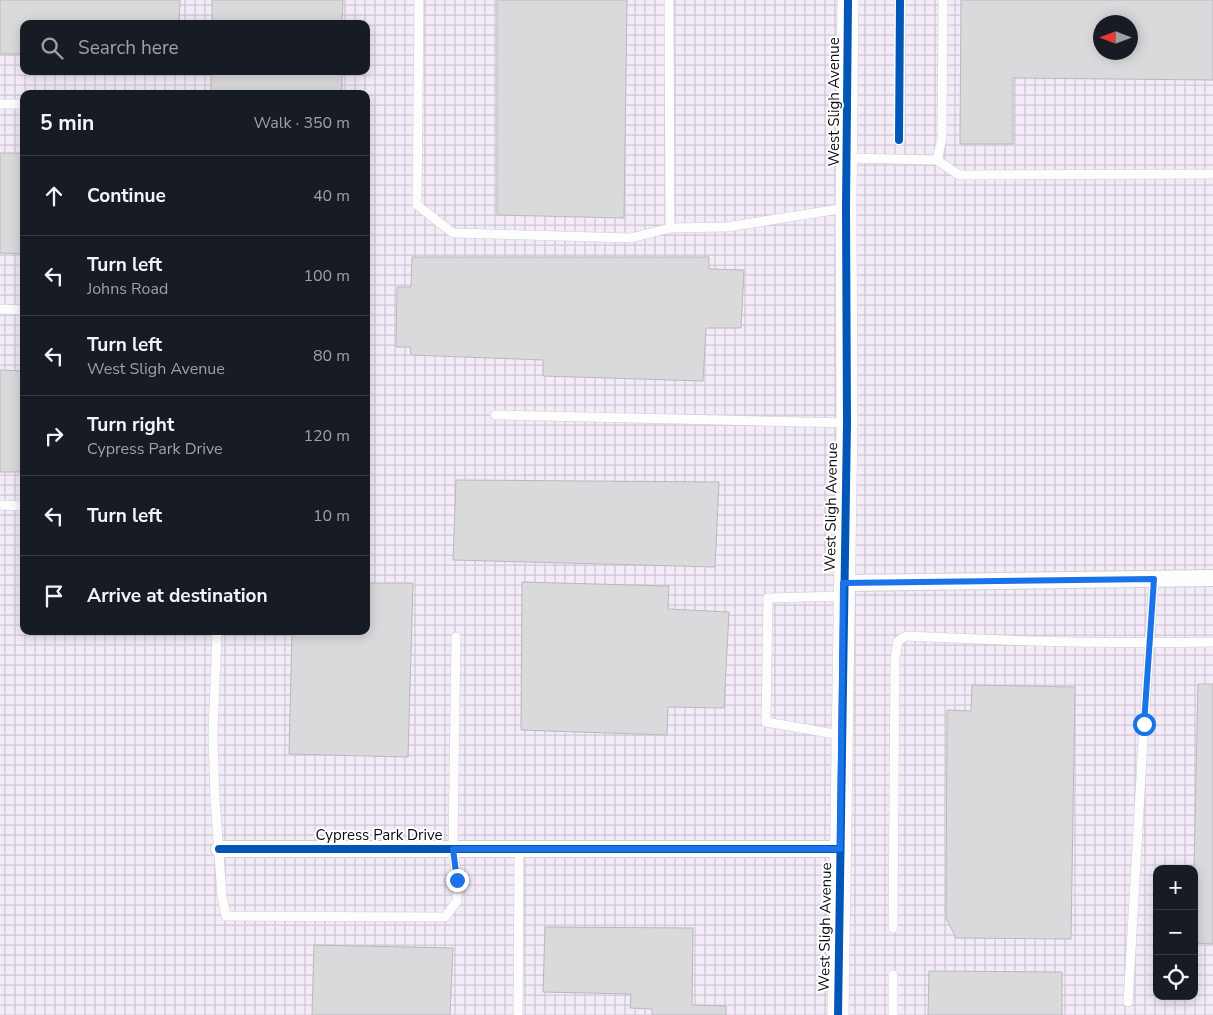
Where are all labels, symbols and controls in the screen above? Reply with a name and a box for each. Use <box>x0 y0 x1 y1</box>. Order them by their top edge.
north arrow <box>1093 15 1138 60</box>
search box <box>20 20 370 75</box>
icon: search <box>38 34 66 62</box>
text: Search here <box>78 35 179 61</box>
street label: West Sligh Avenue <box>824 37 844 167</box>
text: 5 min <box>40 109 94 137</box>
text: Walk · 350 m <box>254 112 350 134</box>
icon: ahead <box>40 182 68 210</box>
text: Continue <box>87 183 166 209</box>
text: 40 m <box>313 185 350 207</box>
text: Turn left <box>87 252 162 278</box>
icon: left <box>40 262 68 290</box>
text: 100 m <box>303 265 350 287</box>
text: Johns Road <box>87 278 168 300</box>
text: Turn left <box>87 332 162 358</box>
icon: left <box>40 342 68 370</box>
text: 80 m <box>313 345 350 367</box>
text: West Sligh Avenue <box>87 358 225 380</box>
text: Turn right <box>87 412 174 438</box>
icon: right <box>40 422 68 450</box>
text: 120 m <box>303 425 350 447</box>
text: Cypress Park Drive <box>87 438 223 460</box>
street label: West Sligh Avenue <box>820 442 842 572</box>
icon: left <box>40 502 68 530</box>
text: Turn left <box>87 503 162 529</box>
text: 10 m <box>313 505 350 527</box>
icon: arrive <box>40 582 68 610</box>
text: Arrive at destination <box>87 583 268 609</box>
route start <box>1133 713 1156 736</box>
street label: Cypress Park Drive <box>315 825 443 845</box>
street label: West Sligh Avenue <box>814 862 836 992</box>
map controls <box>1153 865 1198 1000</box>
button: + <box>1153 865 1198 910</box>
route end <box>446 869 469 892</box>
button: − <box>1153 910 1198 955</box>
button: locate <box>1153 955 1198 1000</box>

